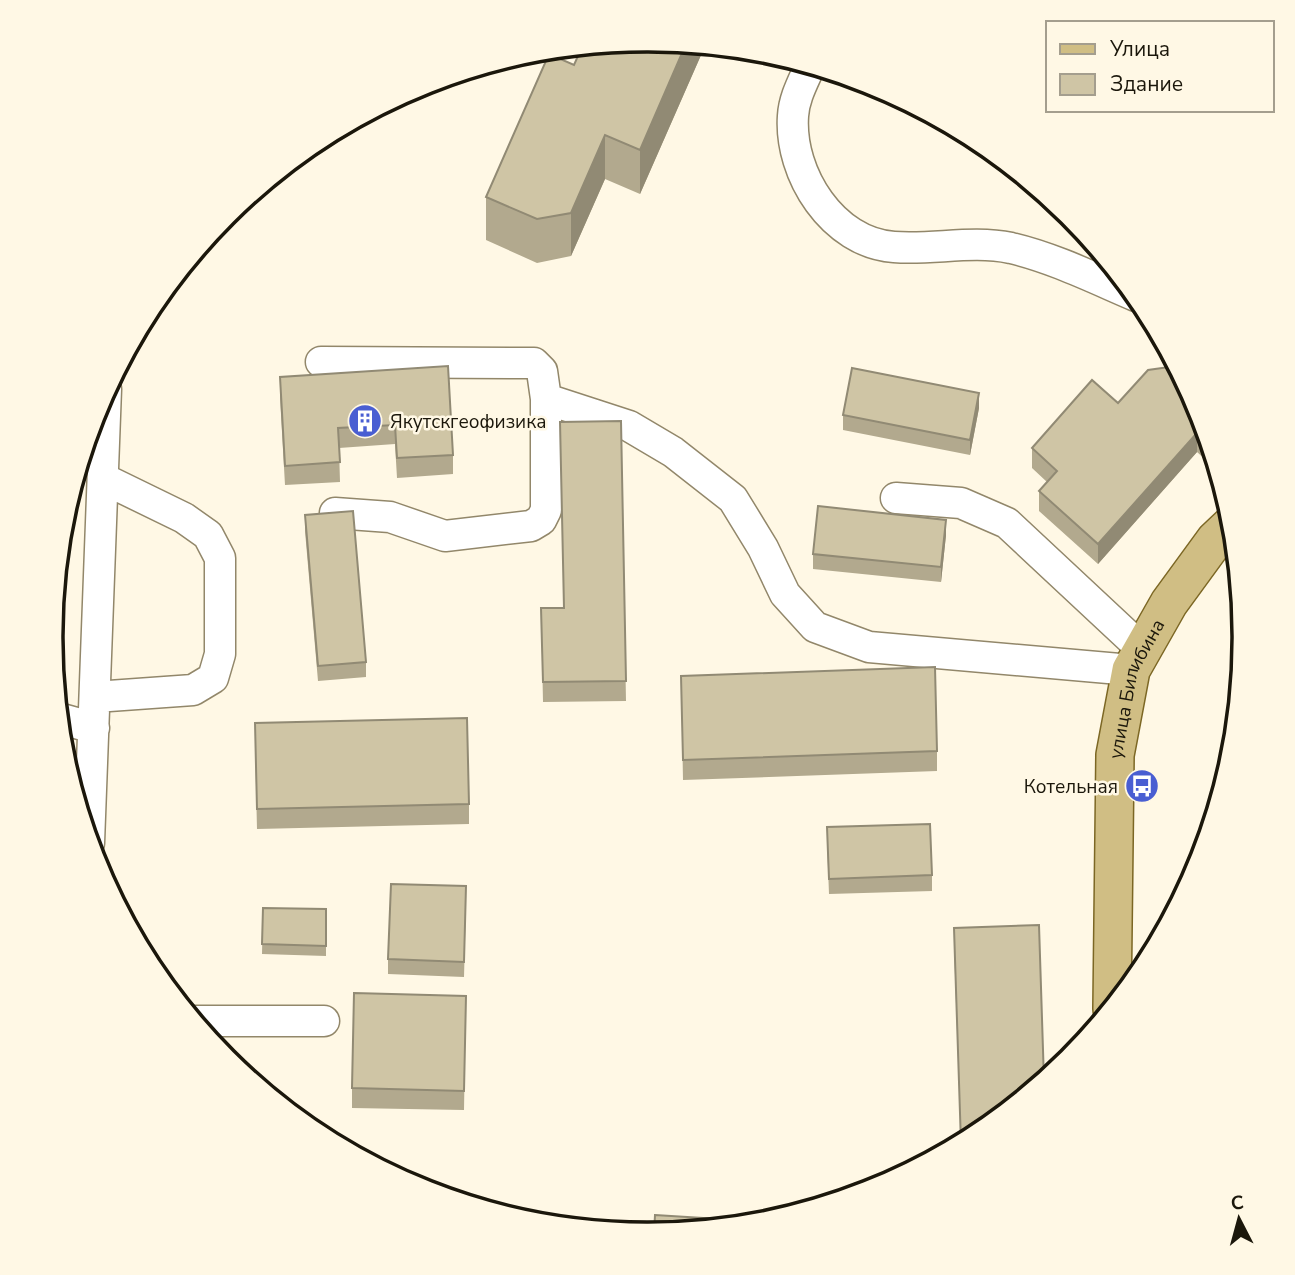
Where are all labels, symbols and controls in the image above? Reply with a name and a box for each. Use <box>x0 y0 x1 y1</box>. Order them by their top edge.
legend <box>1046 21 1274 112</box>
text: Улица <box>1109 35 1170 63</box>
text: Здание <box>1110 70 1183 98</box>
building icon: Якутскгеофизика <box>346 402 384 440</box>
place label: Якутскгеофизика <box>390 409 546 435</box>
street label: улица Билибина <box>1103 615 1171 761</box>
bus stop icon: Котельная <box>1123 767 1161 805</box>
place label: Котельная <box>1024 774 1118 800</box>
north arrow <box>1204 1184 1274 1254</box>
text: С <box>1230 1189 1245 1217</box>

